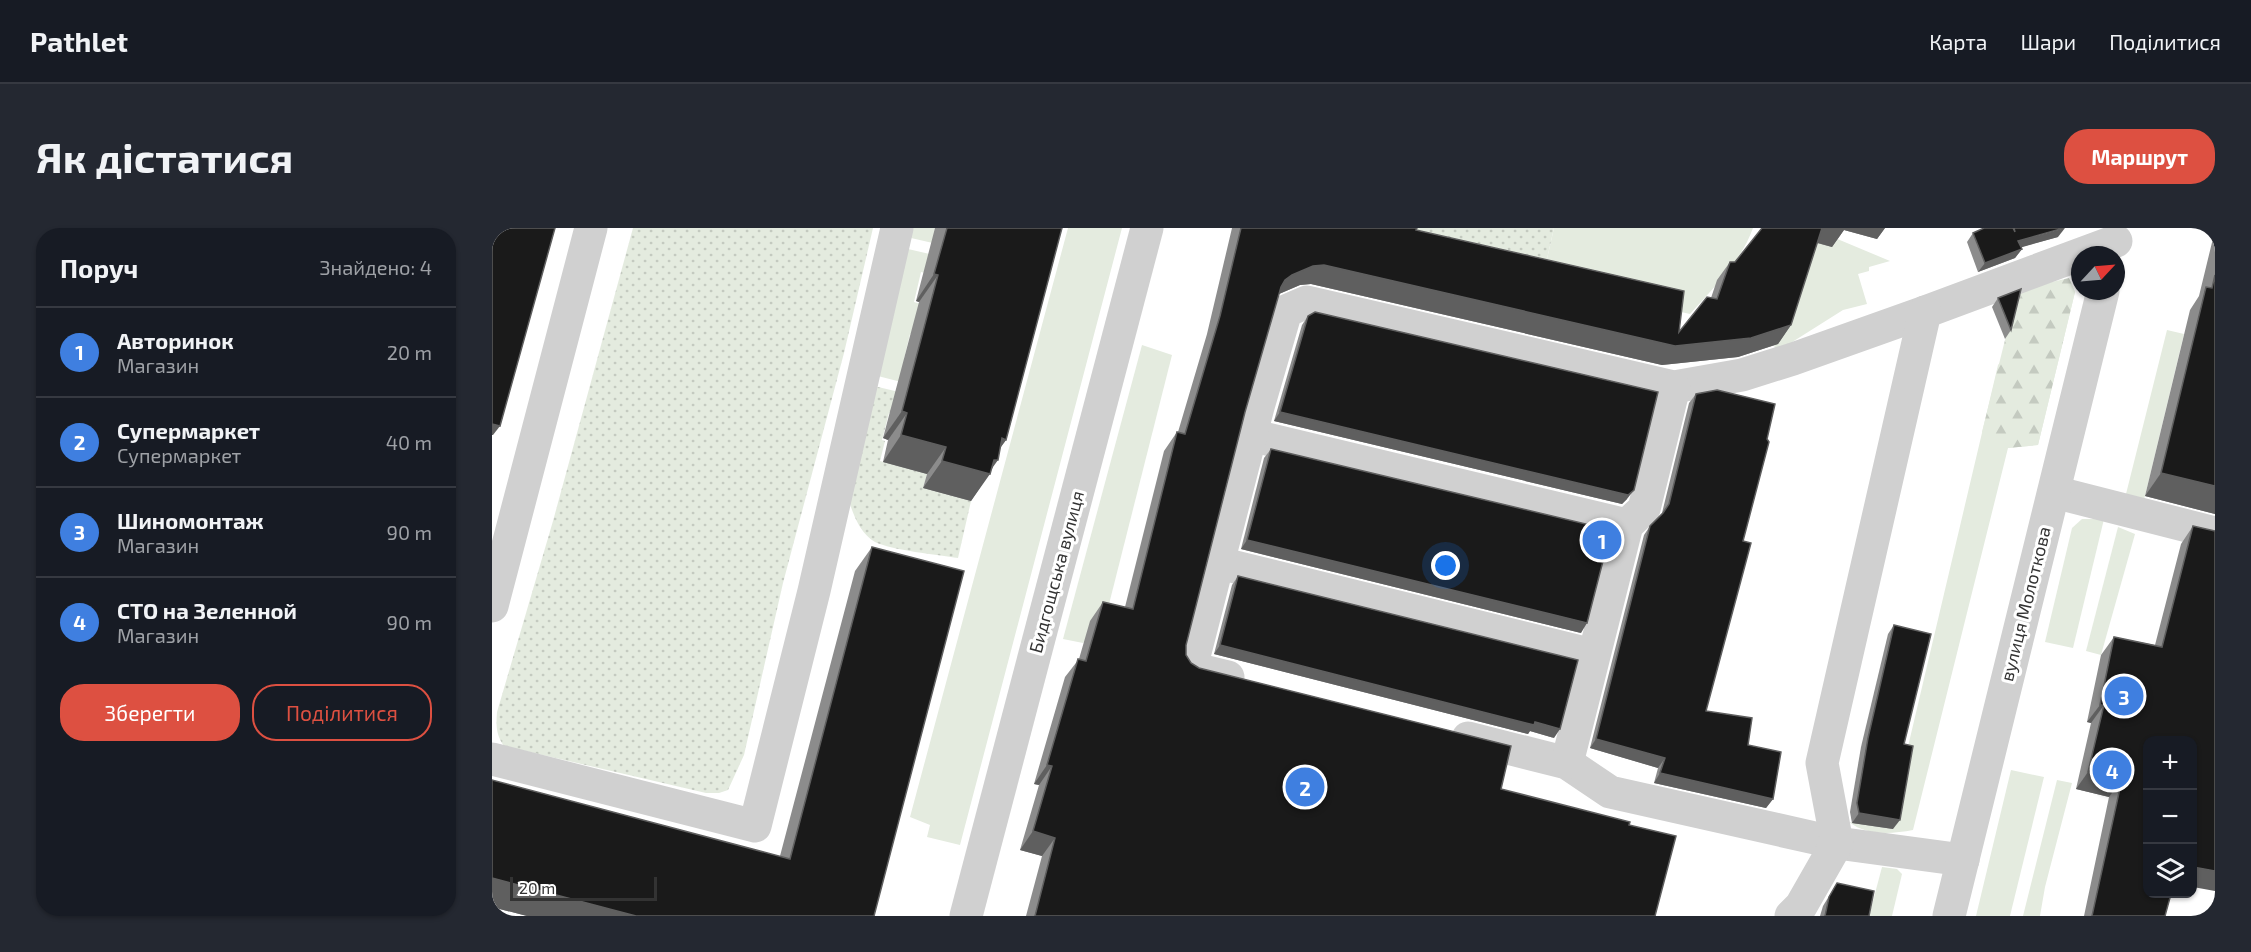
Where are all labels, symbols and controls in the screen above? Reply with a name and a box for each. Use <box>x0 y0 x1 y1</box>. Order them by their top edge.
text: Pathlet <box>30 24 128 58</box>
text: Карта <box>1929 29 1987 54</box>
text: Шари <box>2020 29 2076 54</box>
text: Поділитися <box>2109 29 2221 54</box>
button: Маршрут <box>2064 129 2215 184</box>
text: Як дістатися <box>36 131 293 181</box>
north arrow <box>2071 246 2125 300</box>
text: Поруч <box>60 252 138 283</box>
text: Знайдено: 4 <box>320 255 432 279</box>
text: Авторинок <box>117 327 234 353</box>
text: 1 <box>75 340 84 364</box>
text: 20 m <box>387 340 432 364</box>
text: Магазин <box>117 353 199 377</box>
text: Супермаркет <box>117 417 260 443</box>
text: 2 <box>74 430 85 454</box>
text: 40 m <box>386 430 432 454</box>
text: Супермаркет <box>117 443 241 467</box>
street label: Бидгощська вулиця <box>1024 488 1088 655</box>
text: Шиномонтаж <box>117 507 264 533</box>
pin: 1 <box>1582 518 1622 562</box>
text: 3 <box>74 520 85 544</box>
text: 90 m <box>387 520 432 544</box>
street label: вулиця Молоткова <box>1995 524 2055 683</box>
text: Магазин <box>117 533 199 557</box>
your location <box>1431 551 1460 580</box>
text: СТО на Зеленной <box>117 597 297 623</box>
text: 4 <box>73 610 86 634</box>
text: 90 m <box>387 610 432 634</box>
text: Магазин <box>117 623 199 647</box>
pin: 3 <box>2104 674 2144 718</box>
button: Зберегти <box>60 684 240 741</box>
button: Поділитися <box>252 684 432 741</box>
map controls <box>2143 736 2197 898</box>
button: + <box>2143 736 2197 790</box>
pin: 4 <box>2092 748 2132 792</box>
pin: 2 <box>1286 764 1324 810</box>
button: − <box>2143 790 2197 844</box>
button: layers <box>2143 844 2197 898</box>
scale bar <box>510 874 657 902</box>
text: 20 m <box>519 878 555 897</box>

